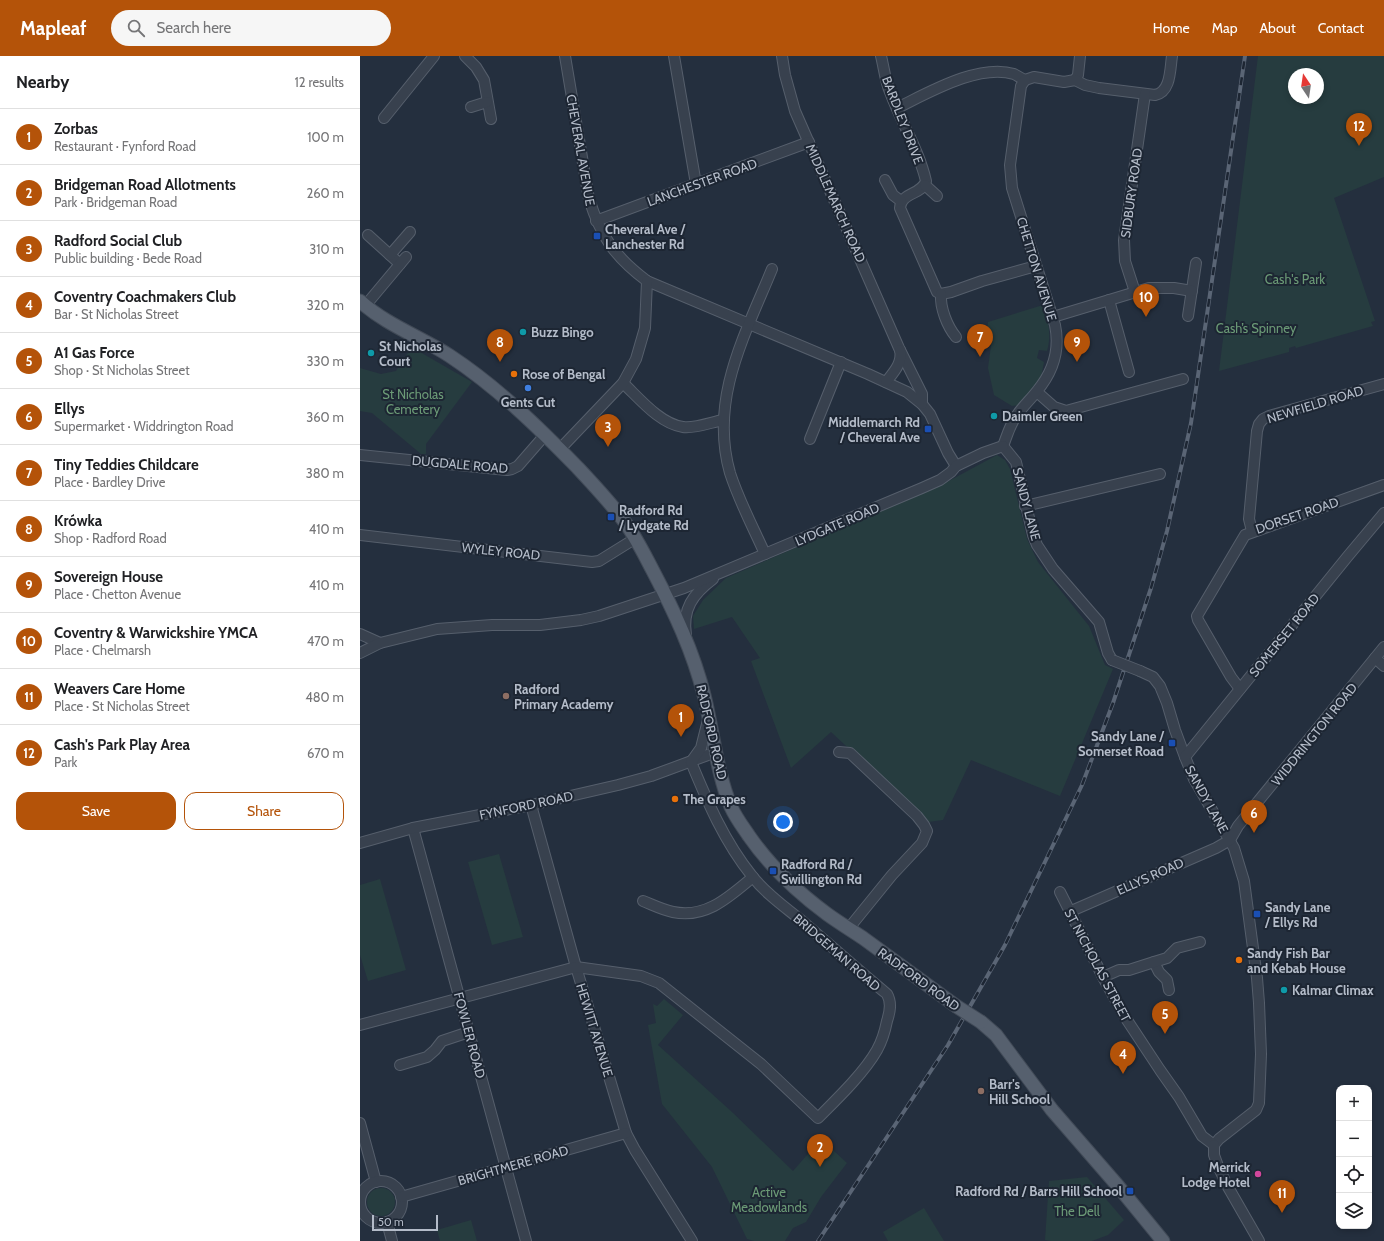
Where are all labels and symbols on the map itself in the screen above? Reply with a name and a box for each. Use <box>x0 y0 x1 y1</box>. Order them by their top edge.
north arrow <box>1288 68 1324 104</box>
street label: BARDLEY DRIVE <box>879 74 927 166</box>
street label: CHEVERAL AVENUE <box>563 93 599 207</box>
pin: 12 <box>1346 113 1372 146</box>
street label: MIDDLEMARCH ROAD <box>803 141 869 265</box>
street label: SIDBURY ROAD <box>1117 147 1145 239</box>
street label: LANCHESTER ROAD <box>645 155 759 209</box>
street label: CHETTON AVENUE <box>1014 215 1060 323</box>
place label: Cheveral Ave / Lanchester Rd <box>605 221 685 252</box>
marker: Cheveral Ave / Lanchester Rd <box>592 231 602 241</box>
park label: Cash's Park <box>1265 271 1325 287</box>
pin: 10 <box>1133 284 1159 317</box>
park label: Cash’s Spinney <box>1216 320 1297 336</box>
place label: Buzz Bingo <box>531 324 594 340</box>
pin: 7 <box>967 324 993 357</box>
marker: Buzz Bingo <box>518 327 528 337</box>
pin: 8 <box>487 329 513 362</box>
pin: 9 <box>1064 329 1090 362</box>
place label: St Nicholas Court <box>379 338 442 369</box>
marker: St Nicholas Court <box>366 348 376 358</box>
place label: Rose of Bengal <box>522 366 606 382</box>
marker: Rose of Bengal <box>509 369 519 379</box>
street label: NEWFIELD ROAD <box>1265 382 1365 426</box>
marker: Gents Cut <box>523 383 533 393</box>
park label: St Nicholas Cemetery <box>382 386 444 417</box>
place label: Gents Cut <box>501 394 556 410</box>
place label: Daimler Green <box>1002 408 1083 424</box>
marker: Daimler Green <box>989 411 999 421</box>
pin: 3 <box>595 414 621 447</box>
place label: Middlemarch Rd / Cheveral Ave <box>828 414 920 445</box>
marker: Middlemarch Rd / Cheveral Ave <box>923 424 933 434</box>
street label: DUGDALE ROAD <box>411 452 509 476</box>
street label: SANDY LANE <box>1010 466 1044 542</box>
street label: DORSET ROAD <box>1253 493 1341 537</box>
street label: LYDGATE ROAD <box>792 499 882 549</box>
place label: Radford Rd / Lydgate Rd <box>618 502 689 533</box>
marker: Radford Rd / Lydgate Rd <box>606 512 616 522</box>
street label: WYLEY ROAD <box>461 539 541 563</box>
street label: SOMERSET ROAD <box>1245 590 1323 680</box>
street label: WIDDRINGTON ROAD <box>1268 679 1360 789</box>
place label: Radford Primary Academy <box>514 681 614 712</box>
street label: RADFORD ROAD <box>693 683 731 781</box>
marker: Radford Primary Academy <box>501 691 511 701</box>
pin: 1 <box>668 704 694 737</box>
place label: Sandy Lane / Somerset Road <box>1078 728 1164 759</box>
marker: Sandy Lane / Somerset Road <box>1167 738 1177 748</box>
street label: SANDY LANE <box>1182 762 1232 836</box>
street label: FYNFORD ROAD <box>478 787 574 823</box>
place label: The Grapes <box>683 791 746 807</box>
marker: The Grapes <box>670 794 680 804</box>
pin: 6 <box>1241 800 1267 833</box>
your location <box>773 812 793 832</box>
street label: ELLYS ROAD <box>1114 854 1186 898</box>
place label: Radford Rd / Swillington Rd <box>781 856 862 887</box>
marker: Radford Rd / Swillington Rd <box>768 866 778 876</box>
place label: Sandy Lane / Ellys Rd <box>1264 899 1331 930</box>
street label: ST NICHOLAS STREET <box>1061 906 1135 1024</box>
marker: Sandy Lane / Ellys Rd <box>1252 909 1262 919</box>
street label: BRIDGEMAN ROAD <box>790 910 884 994</box>
street label: RADFORD ROAD <box>875 944 963 1014</box>
place label: Sandy Fish Bar and Kebab House <box>1247 945 1346 976</box>
marker: Sandy Fish Bar and Kebab House <box>1234 955 1244 965</box>
street label: HEWITT AVENUE <box>573 981 617 1079</box>
place label: Kalmar Climax <box>1292 982 1374 998</box>
marker: Kalmar Climax <box>1279 985 1289 995</box>
street label: FOWLER ROAD <box>451 990 489 1080</box>
pin: 5 <box>1152 1001 1178 1034</box>
pin: 4 <box>1110 1041 1136 1074</box>
place label: Barr's Hill School <box>989 1076 1051 1107</box>
marker: Barr's Hill School <box>976 1086 986 1096</box>
pin: 2 <box>807 1134 833 1167</box>
street label: BRIGHTMERE ROAD <box>456 1142 570 1188</box>
place label: Merrick Lodge Hotel <box>1181 1159 1251 1190</box>
marker: Merrick Lodge Hotel <box>1253 1169 1263 1179</box>
pin: 11 <box>1269 1180 1295 1213</box>
place label: Radford Rd / Barrs Hill School <box>955 1183 1123 1199</box>
park label: Active Meadowlands <box>731 1184 808 1215</box>
marker: Radford Rd / Barrs Hill School <box>1125 1186 1135 1196</box>
park label: The Dell <box>1054 1203 1100 1219</box>
scale bar <box>372 1213 438 1232</box>

